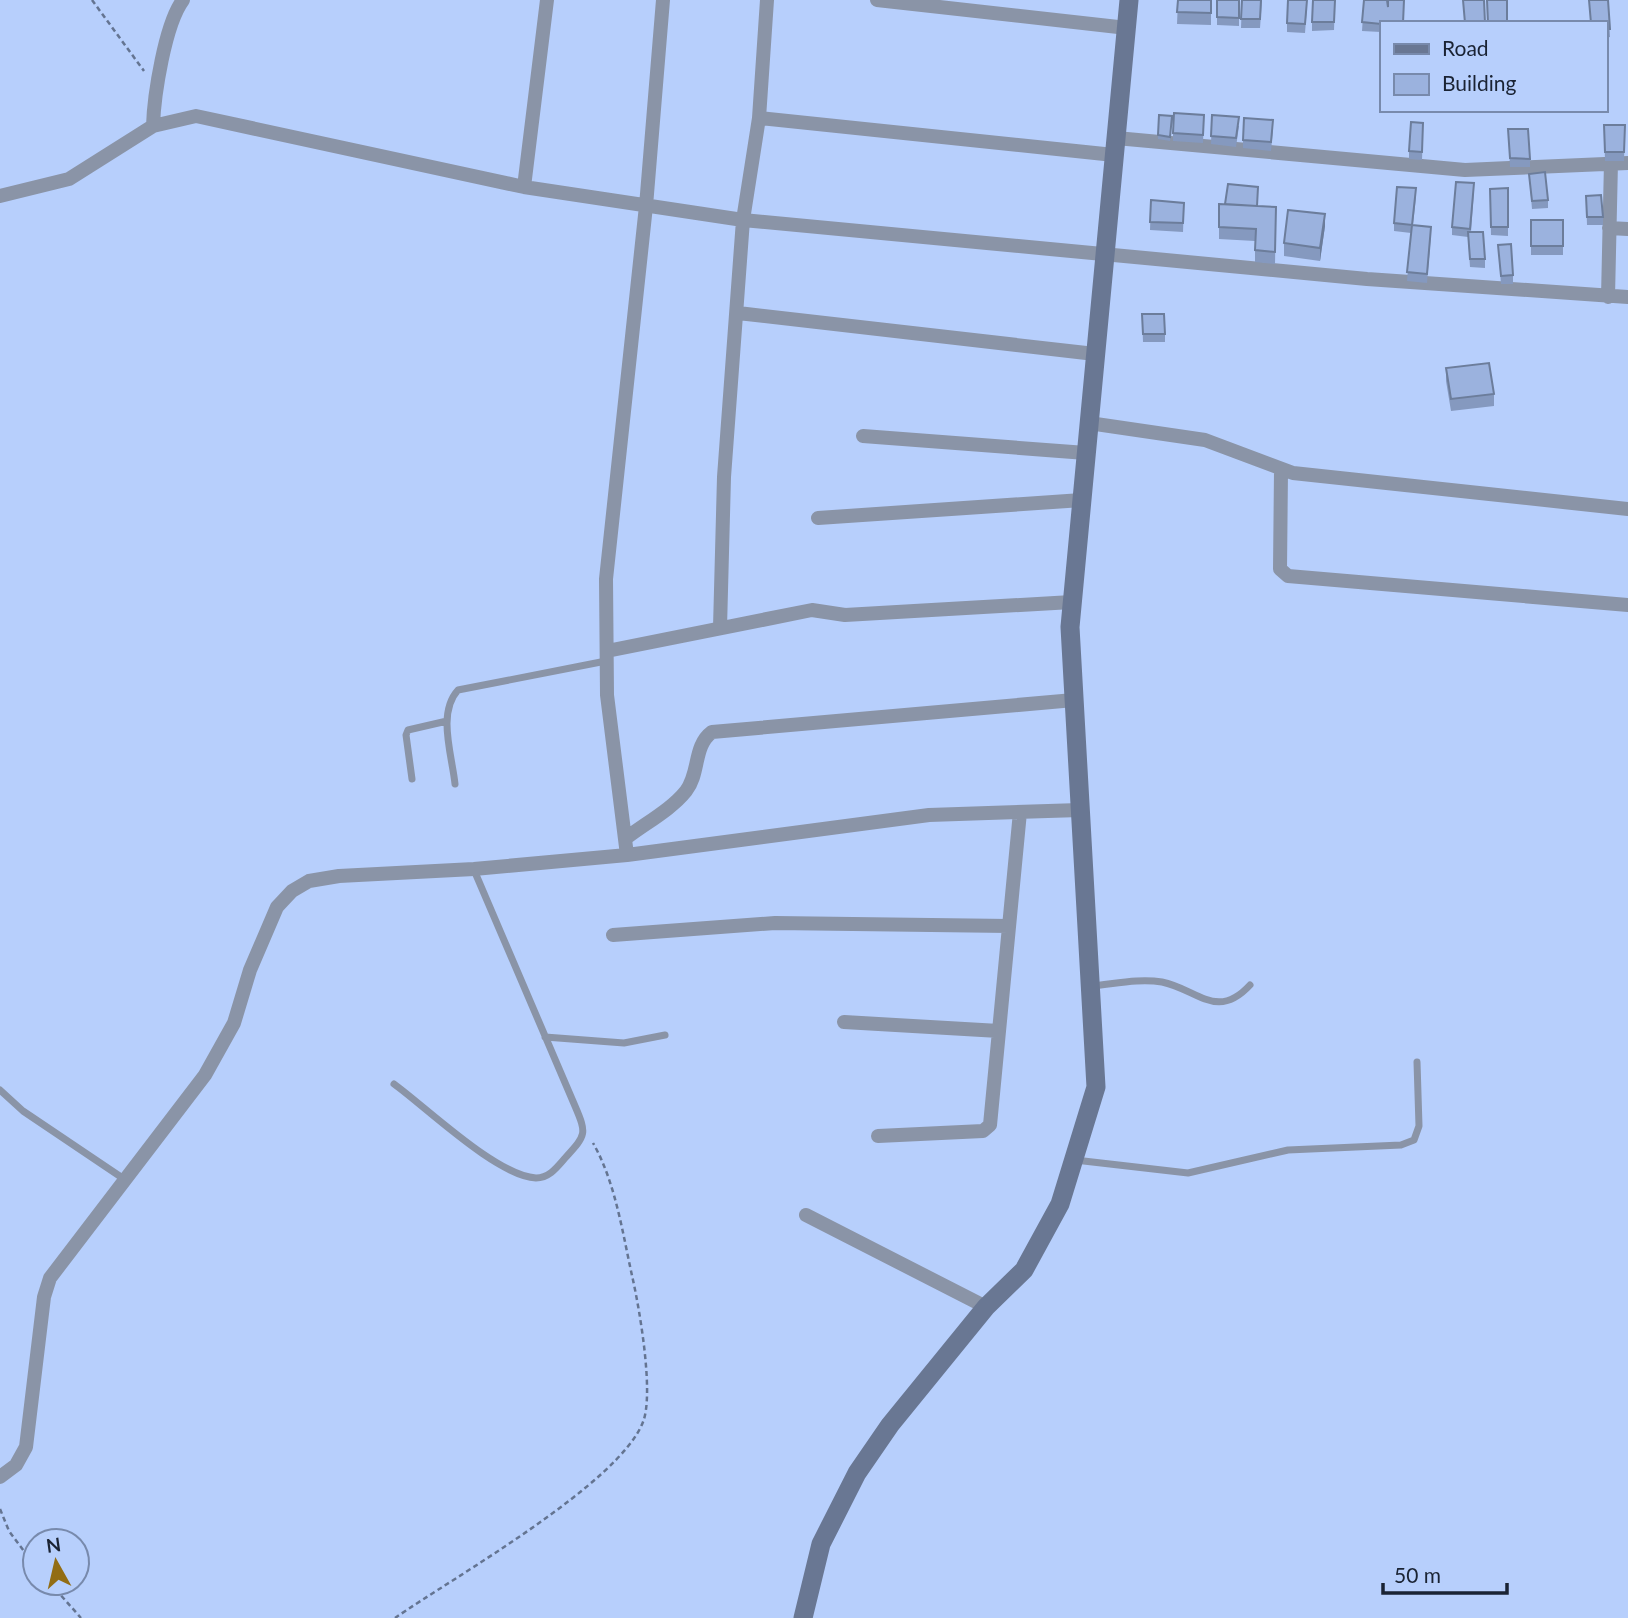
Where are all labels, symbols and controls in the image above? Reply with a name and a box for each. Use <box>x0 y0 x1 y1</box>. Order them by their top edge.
legend <box>1380 21 1607 112</box>
text: Road <box>1442 35 1489 60</box>
text: Building <box>1442 70 1517 95</box>
north arrow <box>21 1527 91 1597</box>
text: N <box>45 1532 62 1557</box>
scale bar <box>1383 1552 1507 1596</box>
text: 50 m <box>1394 1562 1441 1587</box>

